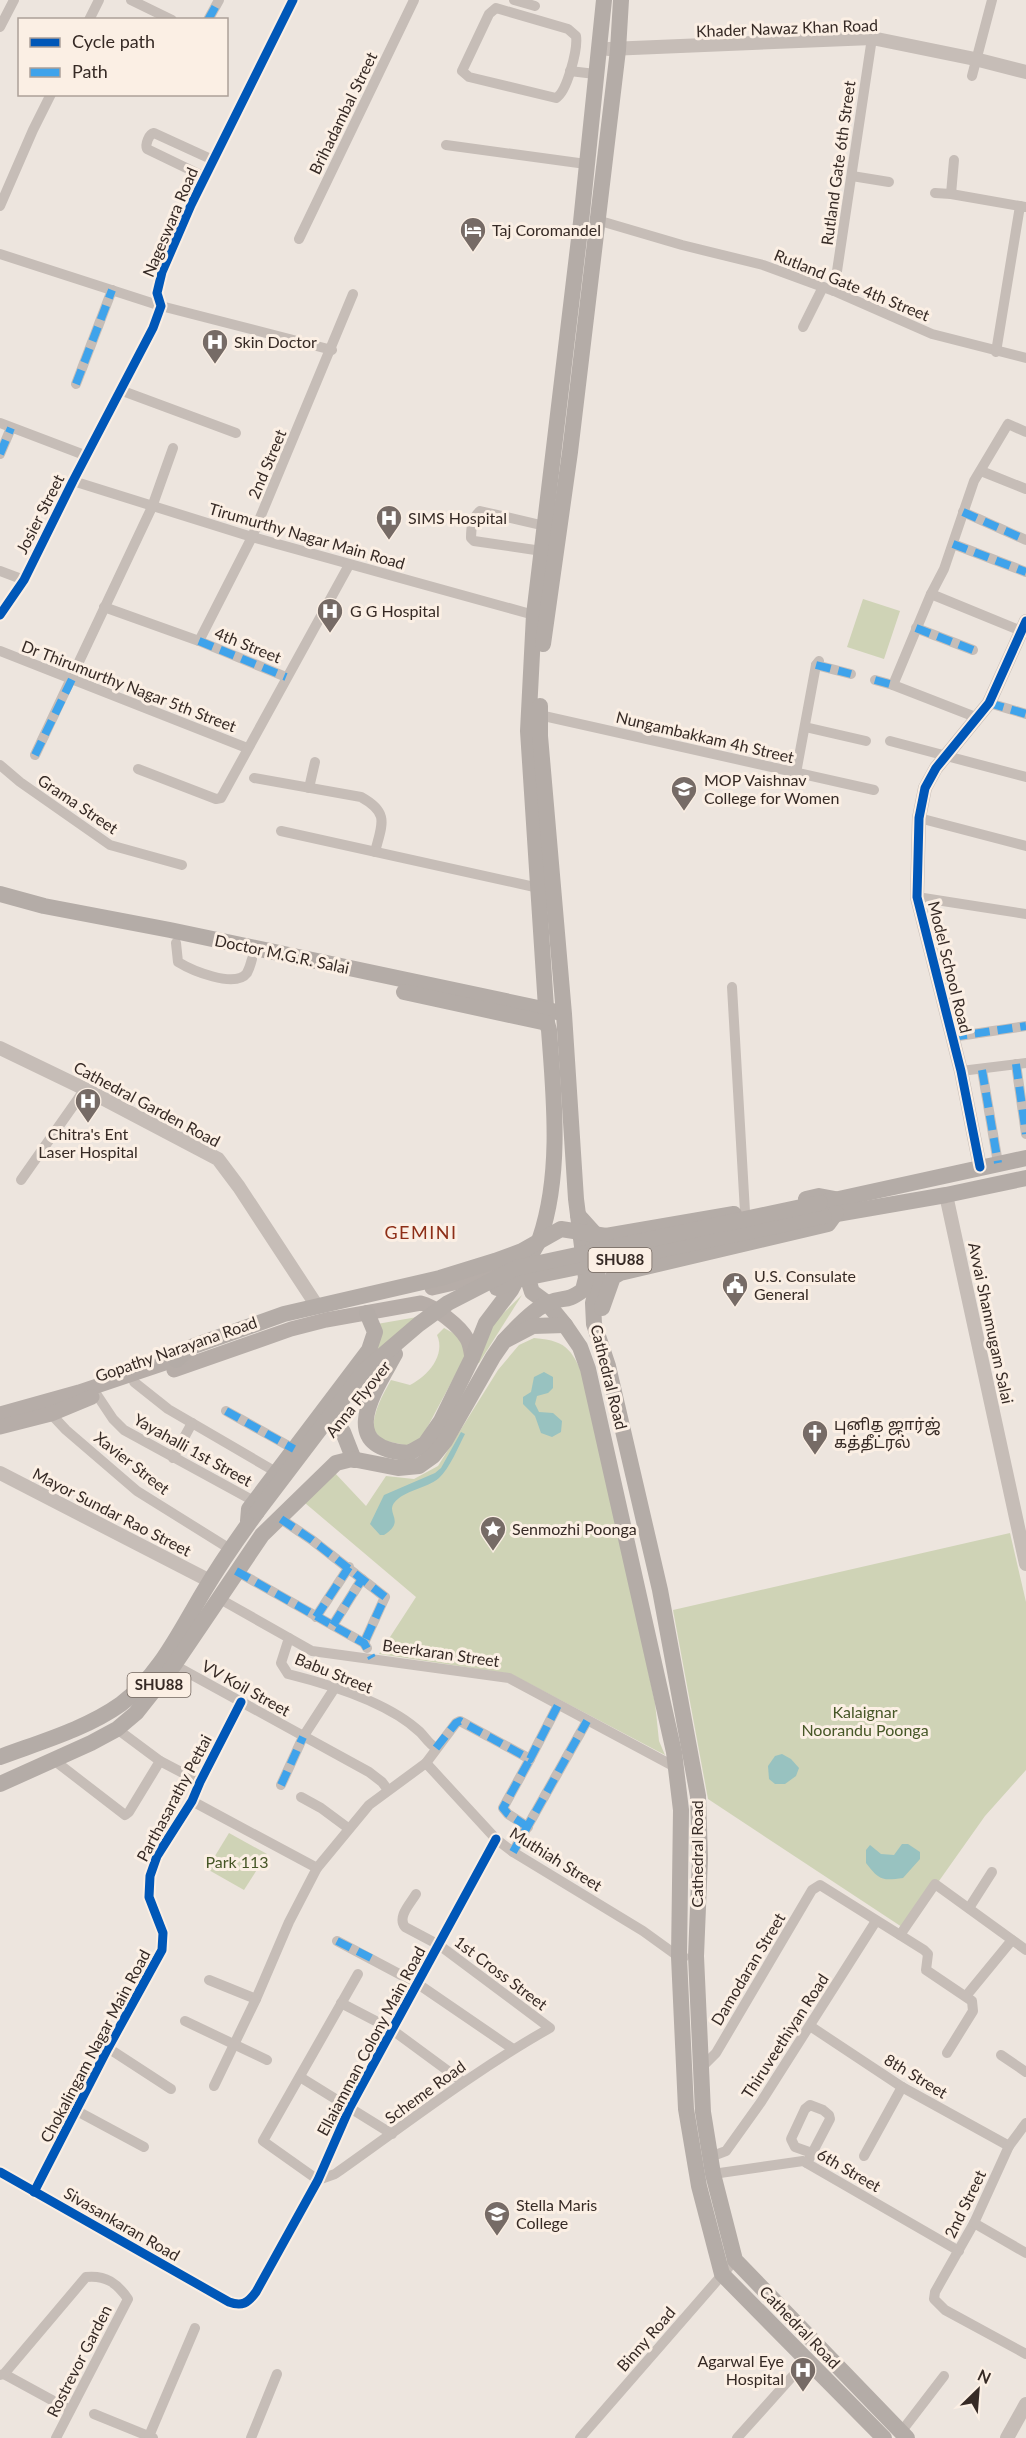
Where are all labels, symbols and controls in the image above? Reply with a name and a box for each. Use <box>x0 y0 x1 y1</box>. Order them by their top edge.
street label: Khader Nawaz Khan Road <box>696 15 878 40</box>
legend <box>18 18 228 96</box>
text: Cycle path <box>72 30 155 52</box>
street label: Brihadambal Street <box>305 48 381 177</box>
text: Path <box>72 60 108 82</box>
street label: Rutland Gate 6th Street <box>817 79 858 246</box>
street label: Nageswara Road <box>138 164 201 279</box>
hotel icon: Taj Coromandel <box>458 215 488 253</box>
place label: Taj Coromandel <box>492 220 601 239</box>
street label: Rutland Gate 4th Street <box>772 245 933 325</box>
hospital icon: Skin Doctor <box>200 327 230 365</box>
place label: Skin Doctor <box>234 332 317 351</box>
street label: 2nd Street <box>243 426 290 501</box>
street label: Josier Street <box>11 471 68 557</box>
street label: Tirumurthy Nagar Main Road <box>207 498 407 573</box>
hospital icon: SIMS Hospital <box>374 503 404 541</box>
place label: SIMS Hospital <box>408 508 507 527</box>
hospital icon: G G Hospital <box>315 596 345 634</box>
place label: G G Hospital <box>350 601 440 620</box>
street label: 4th Street <box>212 623 285 667</box>
street label: Dr Thirumurthy Nagar 5th Street <box>19 636 239 735</box>
street label: Nungambakkam 4h Street <box>614 707 796 766</box>
street label: Grama Street <box>35 770 122 837</box>
place label: MOP Vaishnav College for Women <box>704 770 839 807</box>
school or university icon: MOP Vaishnav College for Women <box>669 774 699 812</box>
street label: Model School Road <box>925 899 976 1035</box>
street label: Doctor M.G.R. Salai <box>213 930 351 977</box>
street label: Cathedral Garden Road <box>71 1057 224 1150</box>
hospital icon: Chitra's Ent Laser Hospital <box>73 1086 103 1124</box>
place label: Chitra's Ent Laser Hospital <box>38 1124 138 1161</box>
district label: GEMINI <box>384 1221 458 1243</box>
street label: Avvai Shanmugam Salai <box>965 1240 1018 1405</box>
road number: SHU88 <box>588 1248 652 1272</box>
place label: U.S. Consulate General <box>754 1266 856 1303</box>
public building icon: U.S. Consulate General <box>720 1270 750 1308</box>
street label: Gopathy Narayana Road <box>92 1312 259 1385</box>
street label: Cathedral Road <box>587 1322 632 1431</box>
street label: Anna Flyover <box>321 1357 394 1441</box>
street label: Yayahalli 1st Street <box>131 1409 256 1490</box>
place label: புனித ஜார்ஜ் கத்தீட்ரல் <box>834 1414 941 1453</box>
church icon: புனித ஜார்ஜ் கத்தீட்ரல் <box>800 1418 830 1456</box>
street label: Xavier Street <box>91 1427 174 1498</box>
street label: Mayor Sundar Rao Street <box>30 1463 195 1560</box>
place icon: Senmozhi Poonga <box>478 1514 508 1552</box>
place label: Senmozhi Poonga <box>512 1519 637 1538</box>
street label: Beerkaran Street <box>381 1635 501 1670</box>
street label: Babu Street <box>292 1648 376 1697</box>
street label: VV Koil Street <box>199 1655 294 1720</box>
road number: SHU88 <box>128 1673 190 1697</box>
park label: Kalaignar Noorandu Poonga <box>801 1702 929 1739</box>
street label: Parthasarathy Pettai <box>132 1731 215 1864</box>
street label: Cathedral Road <box>687 1800 706 1908</box>
street label: Muthiah Street <box>507 1823 606 1895</box>
park label: Park 113 <box>205 1852 269 1871</box>
street label: Damodaran Street <box>707 1909 789 2028</box>
street label: 1st Cross Street <box>451 1932 552 2014</box>
street label: Ellaiamman Colony Main Road <box>312 1943 429 2139</box>
street label: Chokalingam Nagar Main Road <box>36 1946 154 2145</box>
street label: Thiruveethiyan Road <box>737 1970 832 2102</box>
street label: 8th Street <box>881 2049 951 2102</box>
street label: Scheme Road <box>381 2056 469 2127</box>
street label: 6th Street <box>814 2144 885 2195</box>
street label: 2nd Street <box>940 2166 989 2241</box>
street label: Sivasankaran Road <box>61 2183 184 2264</box>
place label: Stella Maris College <box>516 2195 597 2232</box>
school or university icon: Stella Maris College <box>482 2199 512 2237</box>
street label: Cathedral Road <box>756 2281 845 2372</box>
street label: Rostrevor Garden <box>42 2302 115 2420</box>
street label: Binny Road <box>612 2303 679 2375</box>
place label: Agarwal Eye Hospital <box>697 2351 784 2388</box>
hospital icon: Agarwal Eye Hospital <box>788 2355 818 2393</box>
north arrow <box>948 2360 1008 2420</box>
text: N <box>975 2365 994 2387</box>

